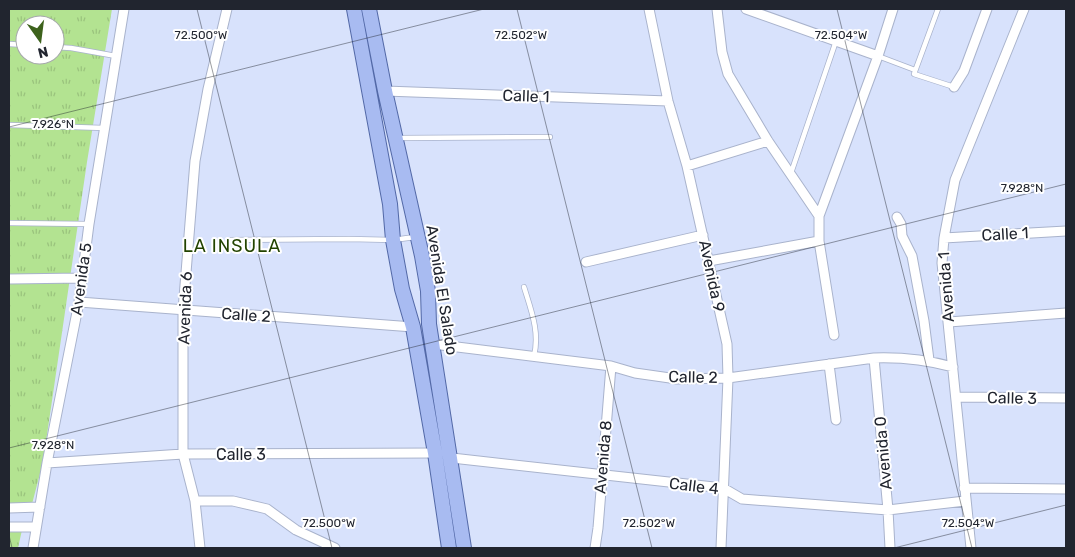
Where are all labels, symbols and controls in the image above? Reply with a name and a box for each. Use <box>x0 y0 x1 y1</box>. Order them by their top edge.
north arrow <box>15 15 65 65</box>
text: 72.500°W <box>175 28 228 42</box>
text: 72.502°W <box>495 28 548 42</box>
text: 72.504°W <box>815 28 868 42</box>
text: N <box>36 43 50 62</box>
street label: Calle 1 <box>502 86 550 106</box>
text: 7.926°N <box>32 117 74 131</box>
text: 7.928°N <box>1001 181 1043 195</box>
street label: Calle 1 <box>981 223 1029 245</box>
street label: Avenida El Salado <box>422 224 462 356</box>
district label: LA INSULA <box>183 235 281 257</box>
street label: Avenida 9 <box>695 238 729 314</box>
street label: Avenida 5 <box>67 241 95 317</box>
street label: Avenida 1 <box>934 251 958 323</box>
street label: Avenida 6 <box>174 271 196 345</box>
street label: Calle 2 <box>221 304 271 326</box>
street label: Calle 2 <box>668 367 718 387</box>
street label: Calle 3 <box>987 388 1037 408</box>
street label: Avenida 0 <box>870 415 896 491</box>
street label: Avenida 8 <box>590 419 616 495</box>
text: 7.928°N <box>32 438 74 452</box>
street label: Calle 3 <box>216 445 266 464</box>
street label: Calle 4 <box>668 474 720 498</box>
text: 72.500°W <box>303 516 356 530</box>
text: 72.502°W <box>623 516 676 530</box>
text: 72.504°W <box>942 516 995 530</box>

